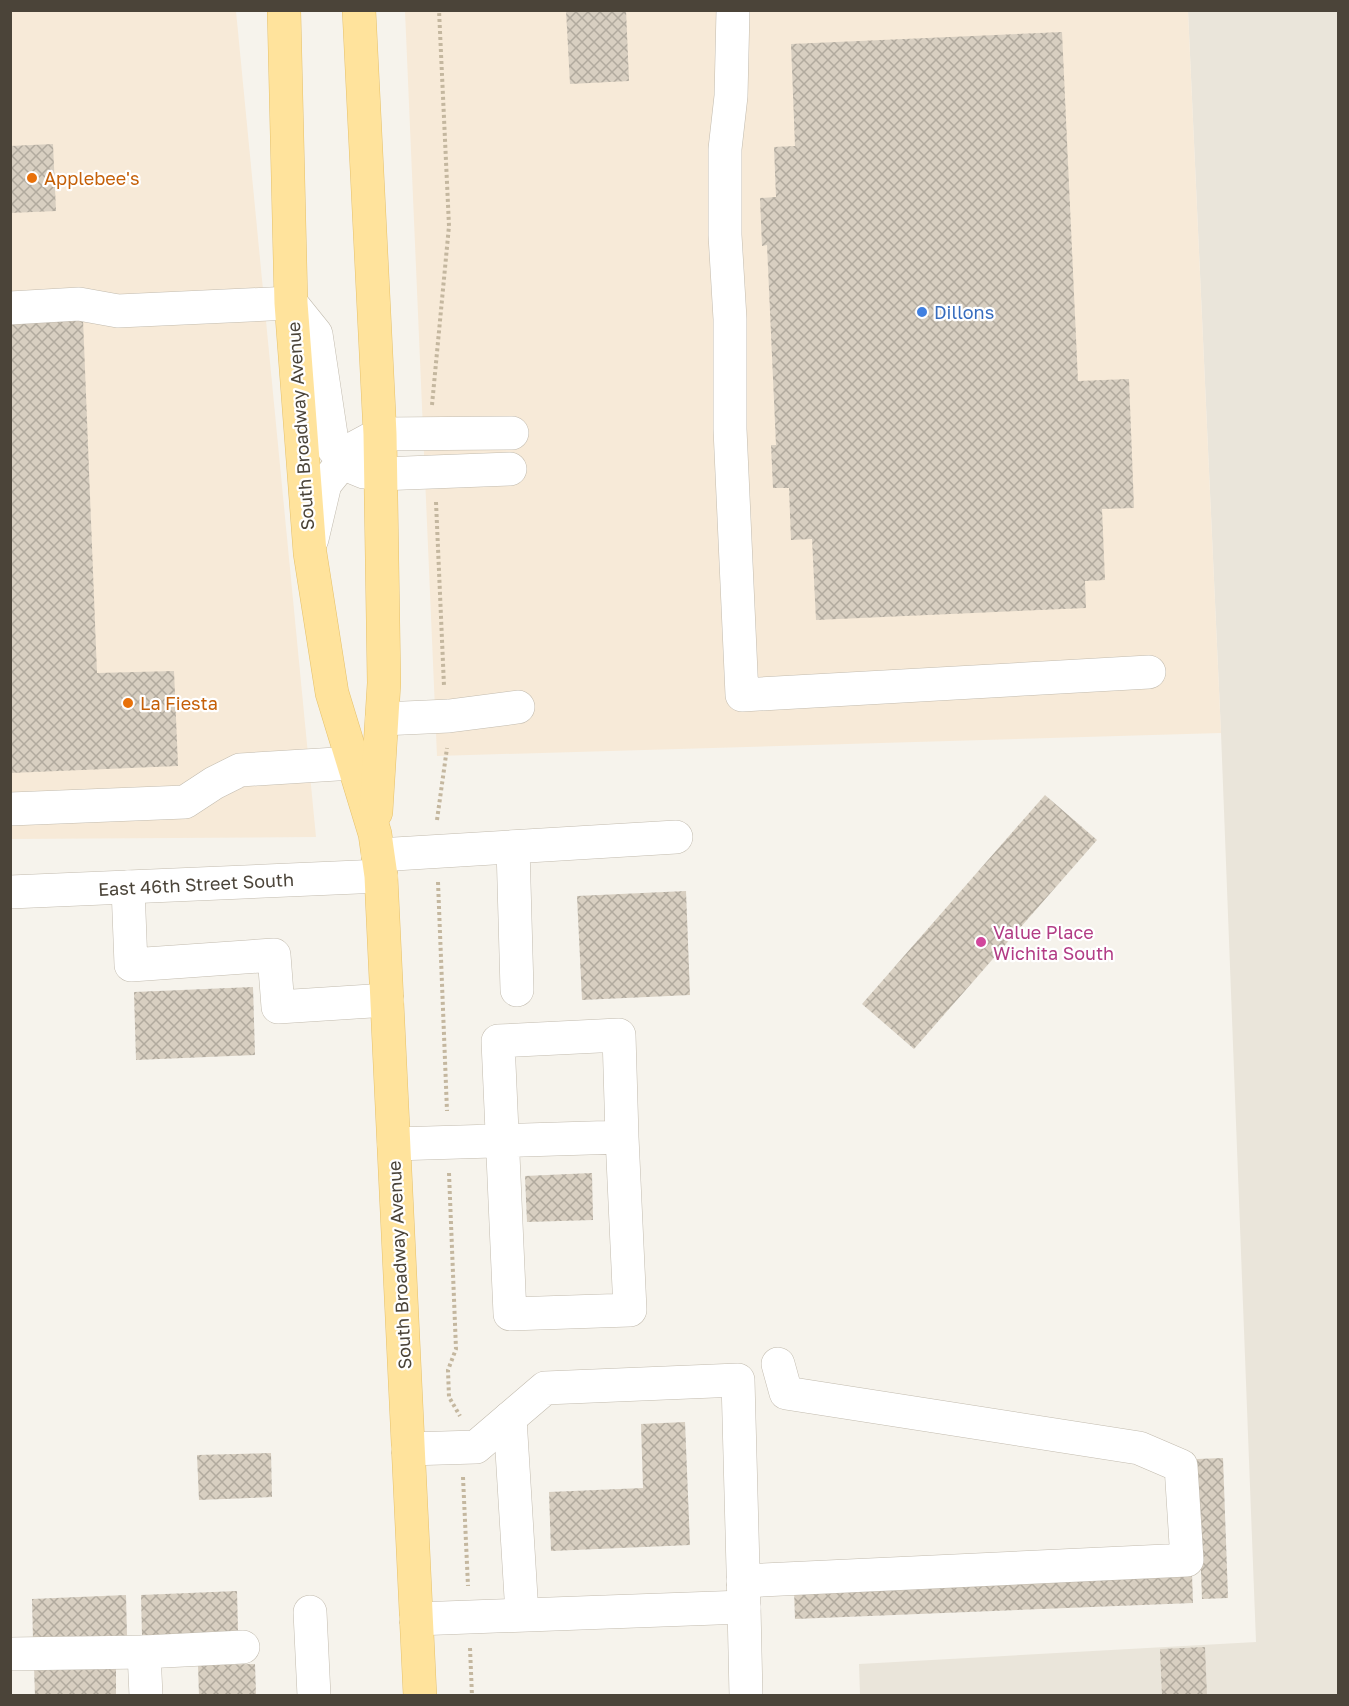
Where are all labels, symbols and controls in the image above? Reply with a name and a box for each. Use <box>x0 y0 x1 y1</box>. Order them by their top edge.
place label: Applebee's <box>44 167 140 189</box>
marker: Applebee's <box>25 171 39 185</box>
place label: Dillons <box>934 301 994 323</box>
marker: Dillons <box>915 305 929 319</box>
street label: South Broadway Avenue <box>282 321 318 531</box>
place label: La Fiesta <box>140 692 218 714</box>
marker: La Fiesta <box>121 696 135 710</box>
street label: East 46th Street South <box>98 868 294 900</box>
place label: Value Place Wichita South <box>993 921 1114 964</box>
marker: Value Place Wichita South <box>974 935 988 949</box>
street label: South Broadway Avenue <box>383 1160 415 1370</box>

